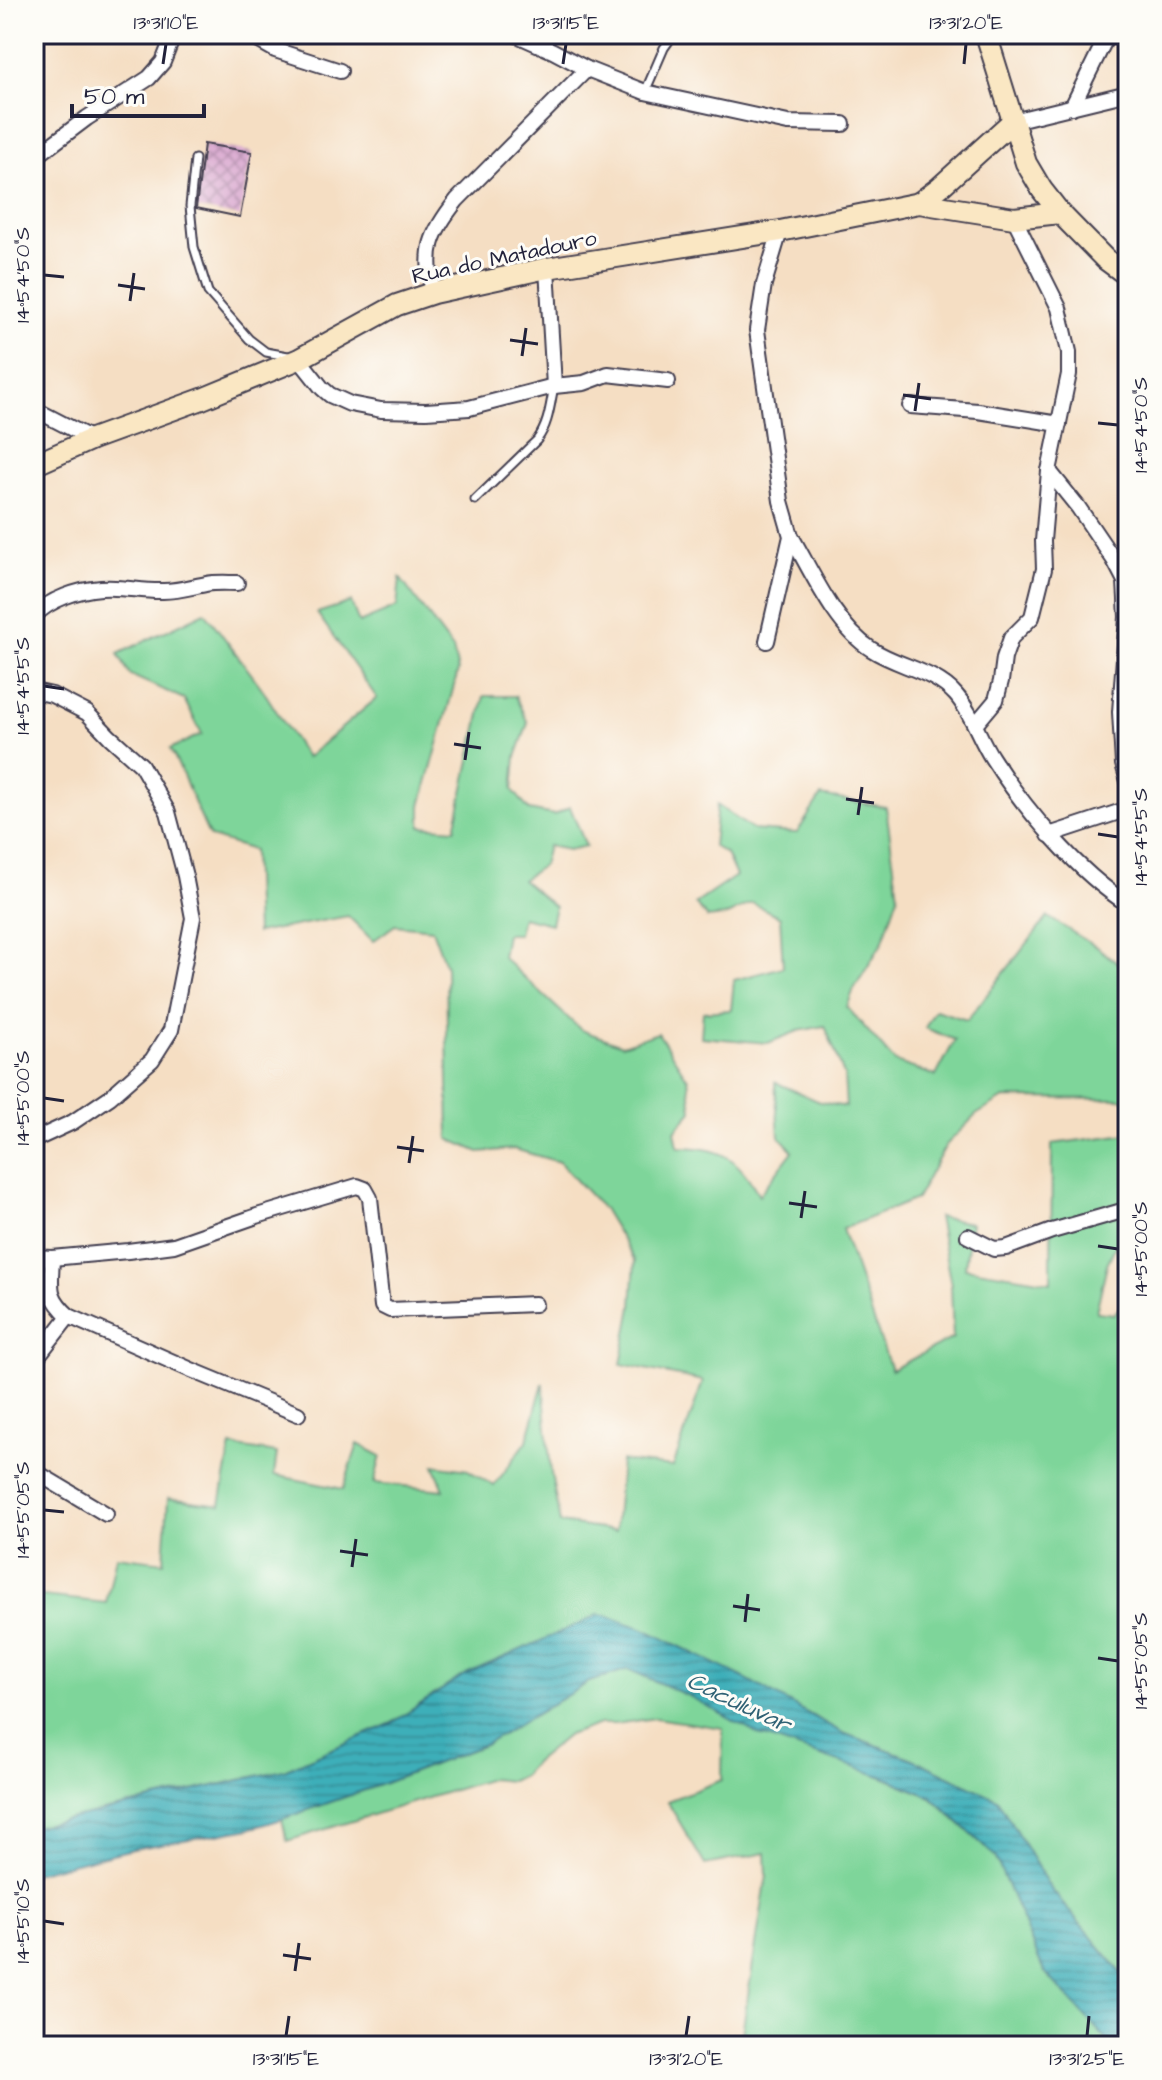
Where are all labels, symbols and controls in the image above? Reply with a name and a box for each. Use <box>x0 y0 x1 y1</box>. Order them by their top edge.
text: 13°31'10"E <box>134 9 199 37</box>
text: 13°31'15"E <box>533 9 599 37</box>
text: 13°31'20"E <box>929 9 1003 37</box>
scale bar <box>72 68 204 118</box>
text: 50 m <box>84 80 145 114</box>
street label: Rua do Matadouro <box>409 223 600 292</box>
text: 14°54'50"S <box>9 227 37 323</box>
text: 14°54'50"S <box>1127 377 1155 473</box>
text: 14°54'55"S <box>9 637 37 735</box>
text: 14°54'55"S <box>1127 788 1155 886</box>
text: 14°55'00"S <box>9 1050 37 1145</box>
text: 14°55'00"S <box>1127 1201 1155 1296</box>
text: 14°55'05"S <box>9 1462 37 1558</box>
text: 14°55'05"S <box>1127 1613 1155 1709</box>
water label: Caculuvar <box>681 1664 798 1743</box>
text: 14°55'10"S <box>9 1878 37 1963</box>
text: 13°31'15"E <box>253 2045 319 2073</box>
text: 13°31'20"E <box>649 2045 723 2073</box>
text: 13°31'25"E <box>1049 2045 1125 2073</box>

